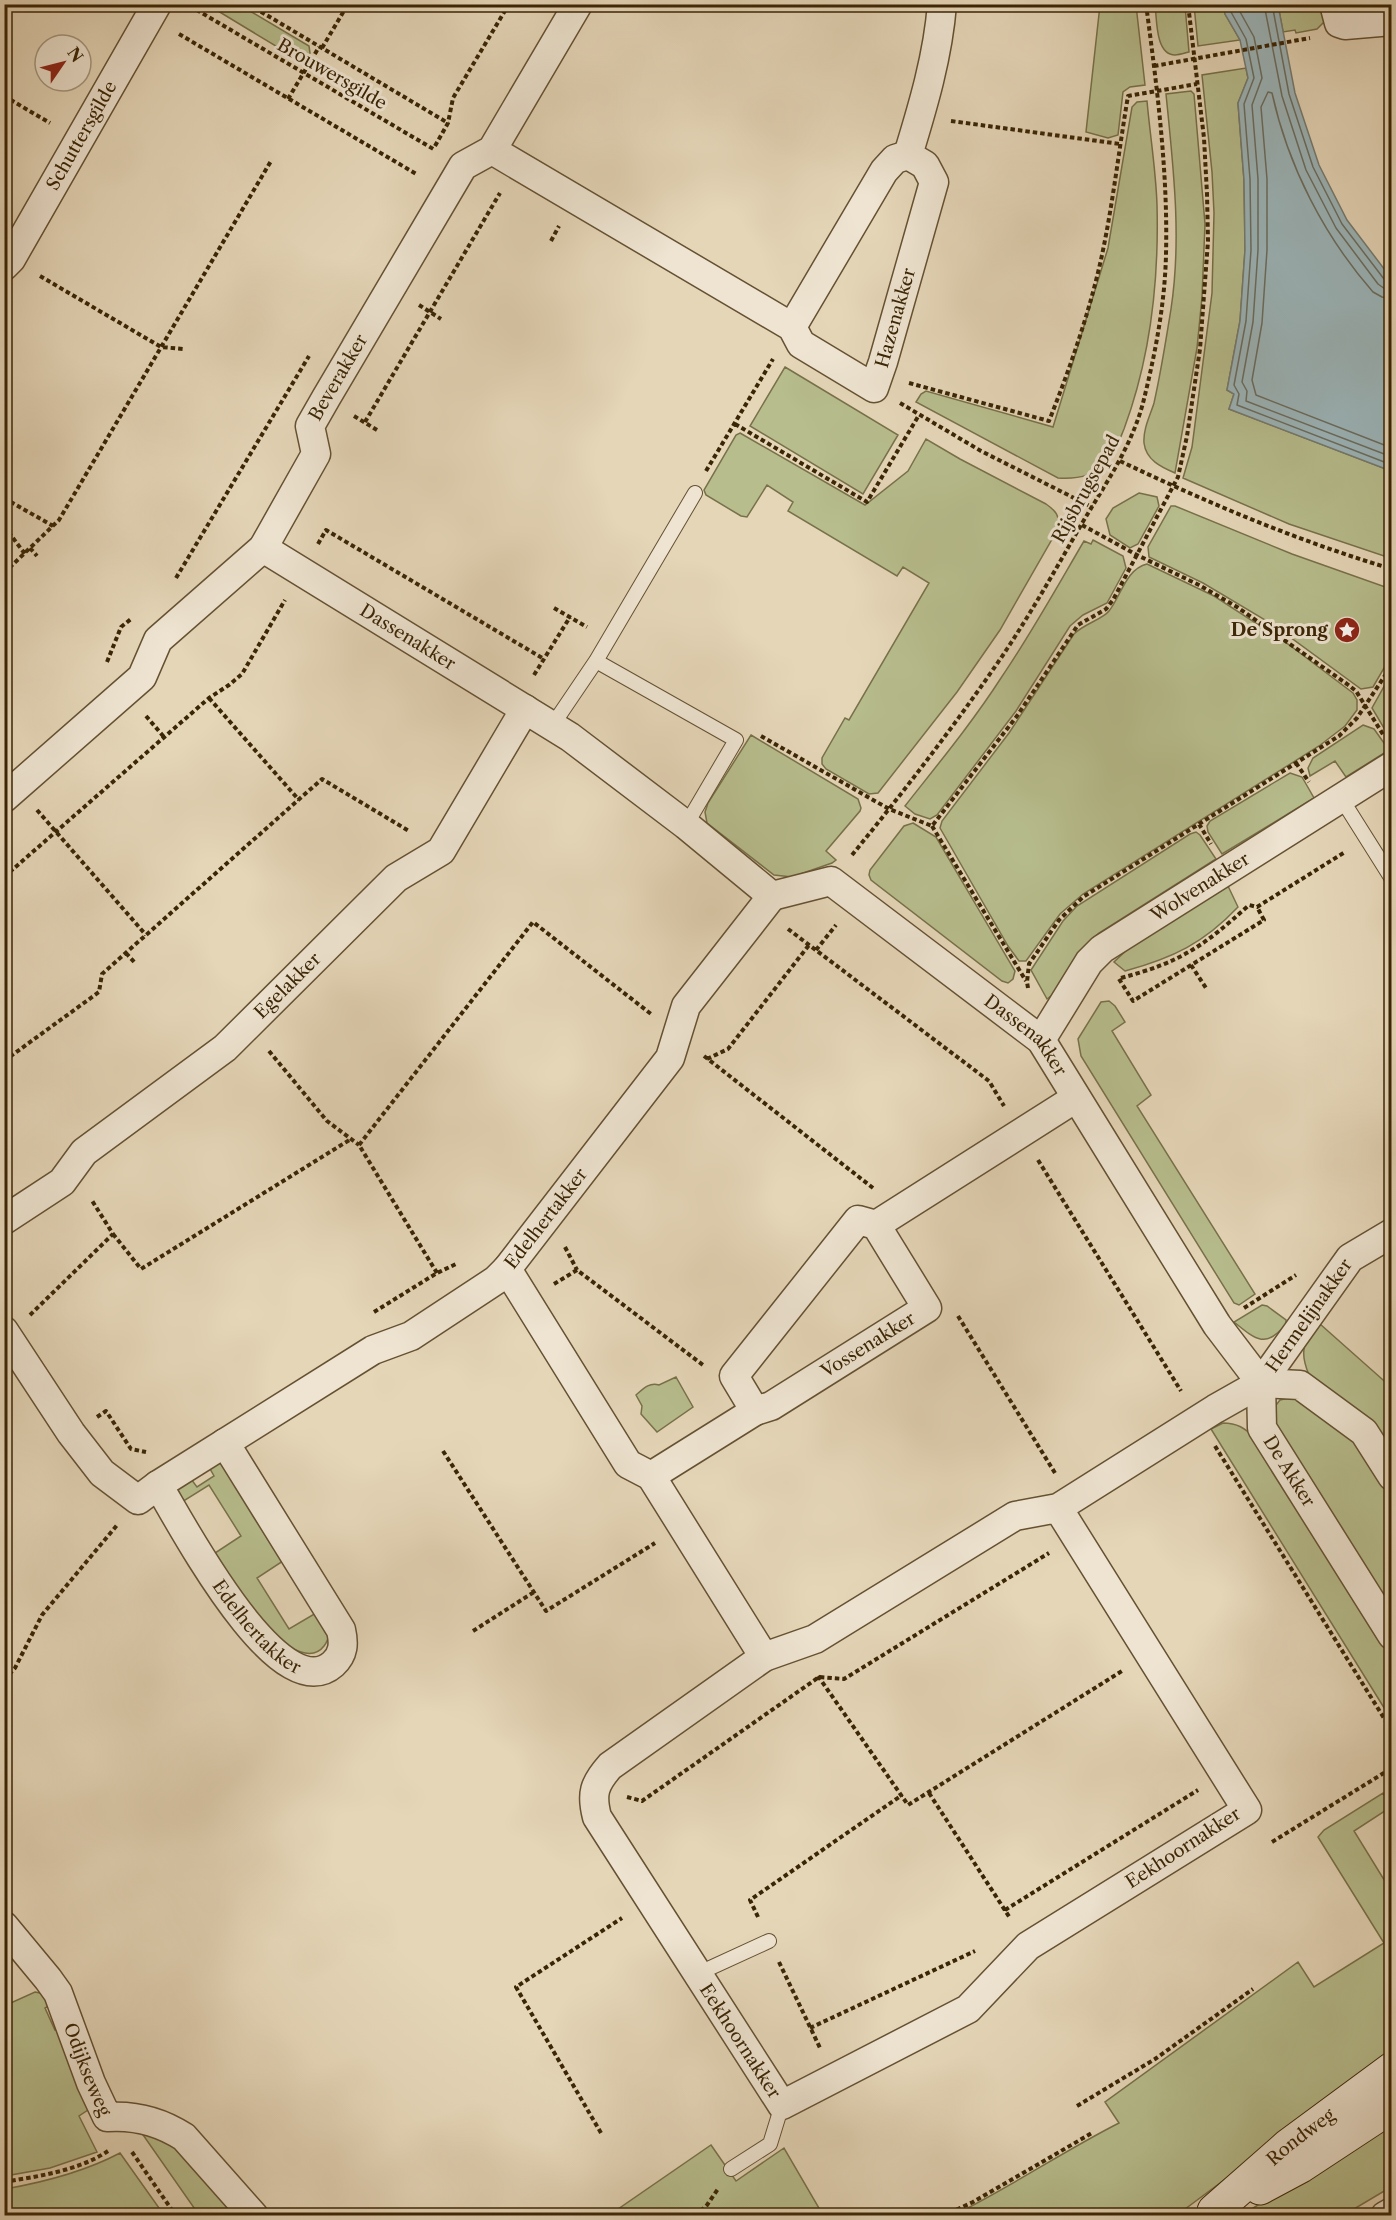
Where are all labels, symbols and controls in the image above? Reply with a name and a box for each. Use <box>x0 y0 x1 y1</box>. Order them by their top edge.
north arrow <box>33 33 93 93</box>
street label: Brouwersgilde <box>273 34 391 114</box>
text: N <box>63 43 88 66</box>
street label: Schuttersgilde <box>42 77 122 194</box>
street label: Hazenakker <box>871 265 920 370</box>
street label: Beverakker <box>304 330 372 425</box>
street label: Rijsbrugsepad <box>1047 431 1125 547</box>
street label: Dassenakker <box>356 599 460 675</box>
place icon: De Sprong <box>1332 615 1362 645</box>
place label: De Sprong <box>1231 619 1329 641</box>
street label: Wolvenakker <box>1146 848 1254 927</box>
street label: Egelakker <box>250 948 326 1023</box>
street label: Dassenakker <box>980 990 1072 1080</box>
street label: Edelhertakker <box>500 1164 592 1273</box>
street label: Hermelijnakker <box>1261 1254 1357 1377</box>
street label: Vossenakker <box>816 1307 919 1383</box>
street label: De Akker <box>1259 1432 1320 1511</box>
street label: Edelhertakker <box>208 1576 305 1679</box>
street label: Eekhoornakker <box>1122 1803 1245 1893</box>
street label: Eekhoornakker <box>695 1980 785 2103</box>
street label: Odijkseweg <box>59 2020 116 2120</box>
street label: Rondweg <box>1262 2104 1340 2170</box>

